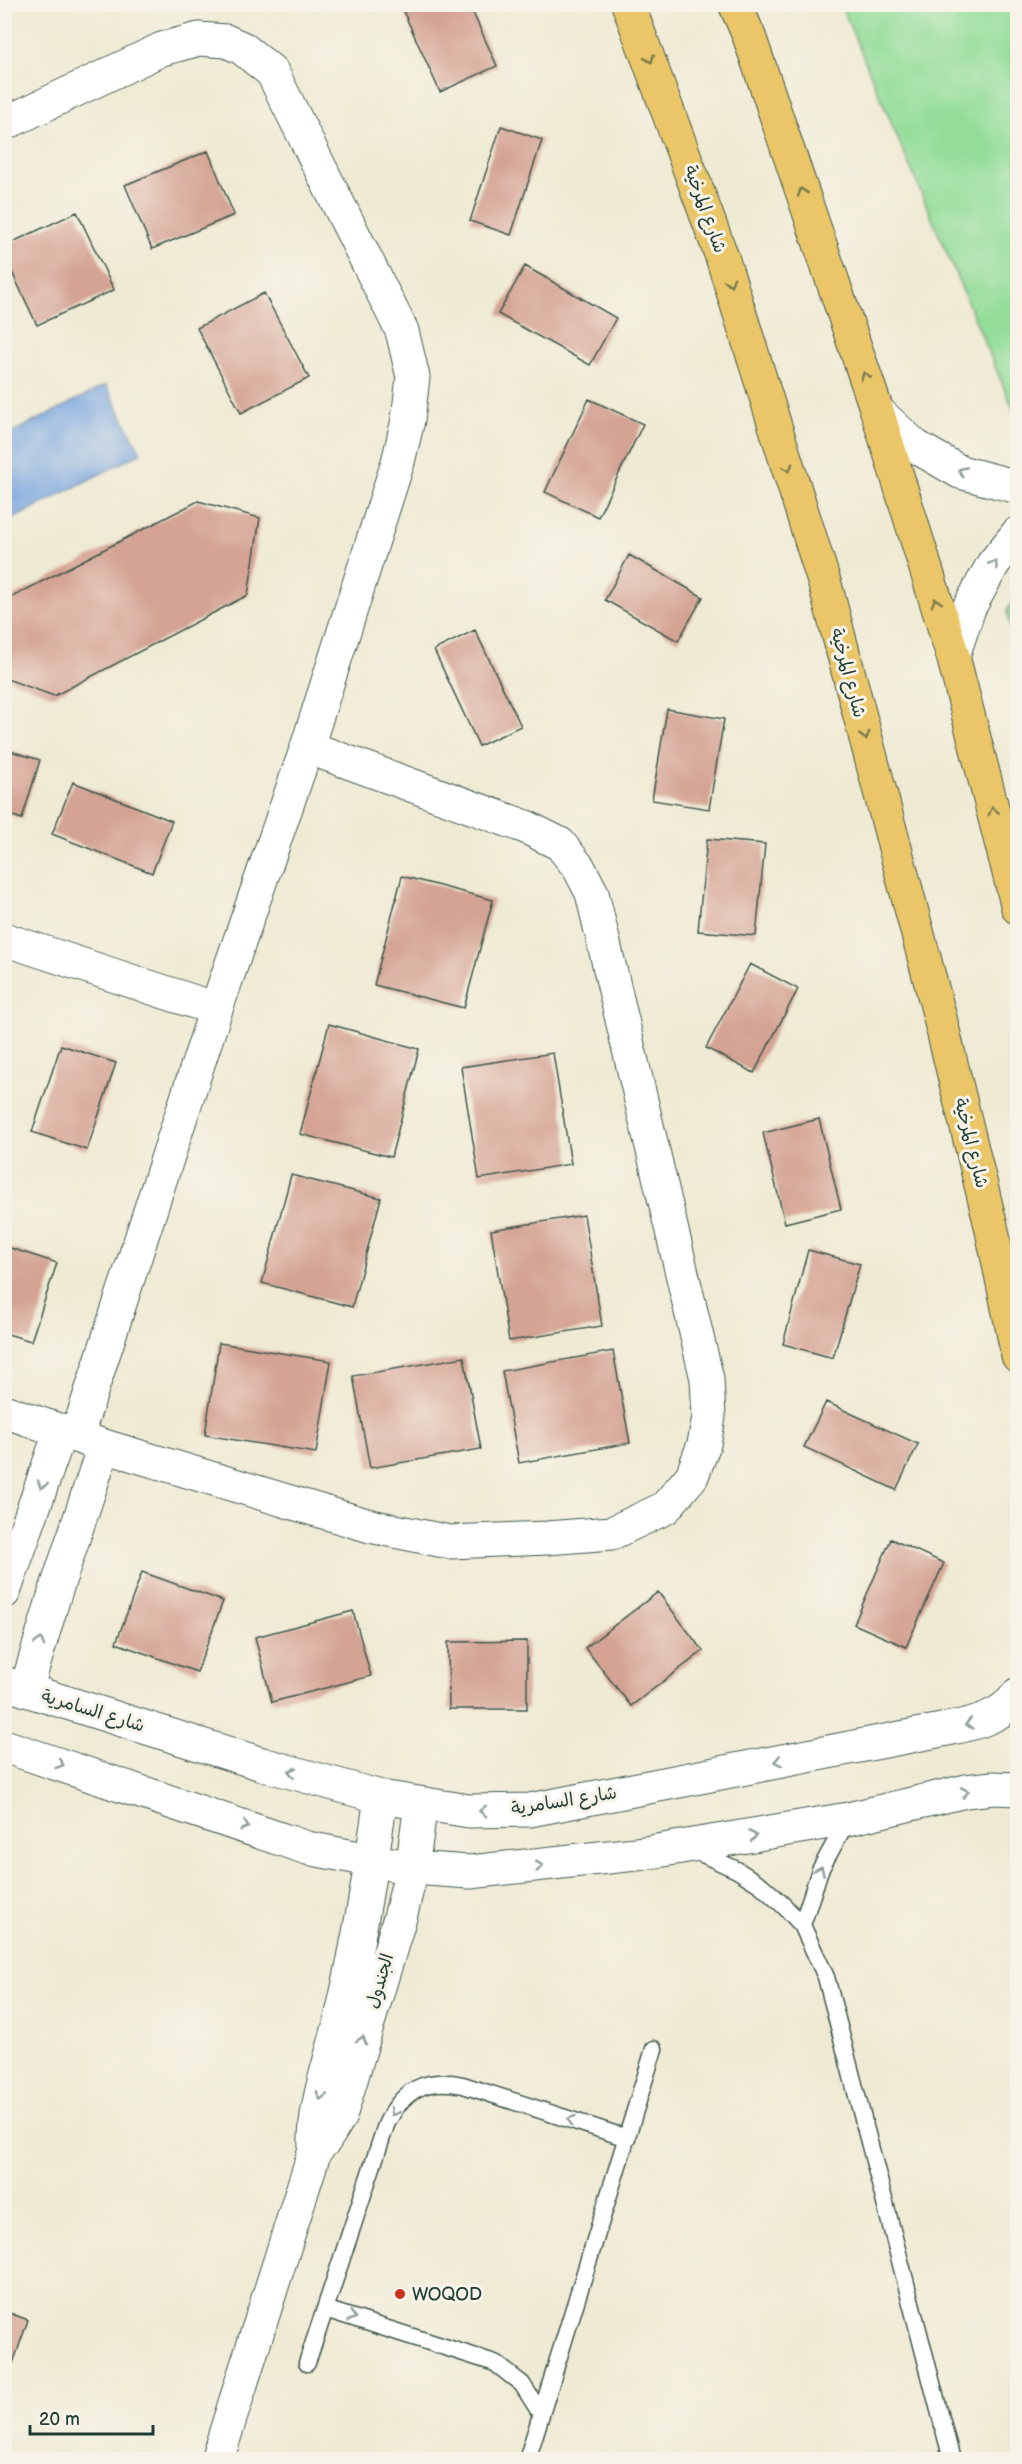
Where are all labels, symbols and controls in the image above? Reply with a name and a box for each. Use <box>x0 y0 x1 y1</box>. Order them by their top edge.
one-way arrow <box>642 53 655 64</box>
street label: شارع المرخية <box>678 162 731 256</box>
one-way arrow <box>796 187 809 198</box>
one-way arrow <box>723 276 735 287</box>
one-way arrow <box>860 372 873 382</box>
one-way arrow <box>781 462 794 473</box>
one-way arrow <box>957 466 967 479</box>
one-way arrow <box>986 560 997 571</box>
one-way arrow <box>931 598 943 608</box>
street label: شارع المرخية <box>825 626 870 720</box>
one-way arrow <box>858 731 871 741</box>
one-way arrow <box>987 806 1000 816</box>
street label: شارع المرخية <box>949 1096 992 1190</box>
one-way arrow <box>36 1480 49 1490</box>
one-way arrow <box>33 1637 45 1648</box>
street label: شارع السامرية <box>39 1685 147 1738</box>
one-way arrow <box>965 1717 975 1730</box>
one-way arrow <box>773 1754 783 1767</box>
one-way arrow <box>54 1757 65 1770</box>
one-way arrow <box>287 1767 297 1780</box>
street label: شارع السامرية <box>510 1782 619 1821</box>
one-way arrow <box>960 1786 970 1799</box>
one-way arrow <box>478 1805 487 1817</box>
one-way arrow <box>239 1818 250 1831</box>
one-way arrow <box>748 1830 757 1842</box>
one-way arrow <box>534 1861 544 1873</box>
one-way arrow <box>813 1866 825 1877</box>
street label: الجندول <box>362 1951 398 2011</box>
one-way arrow <box>355 2035 367 2046</box>
one-way arrow <box>316 2090 328 2101</box>
one-way arrow <box>389 2106 401 2116</box>
one-way arrow <box>566 2115 577 2127</box>
place label: WOQOD <box>412 2284 482 2305</box>
marker: WOQOD <box>393 2287 407 2301</box>
one-way arrow <box>346 2310 357 2322</box>
scale bar <box>30 2398 153 2436</box>
text: 20 m <box>39 2409 80 2430</box>

